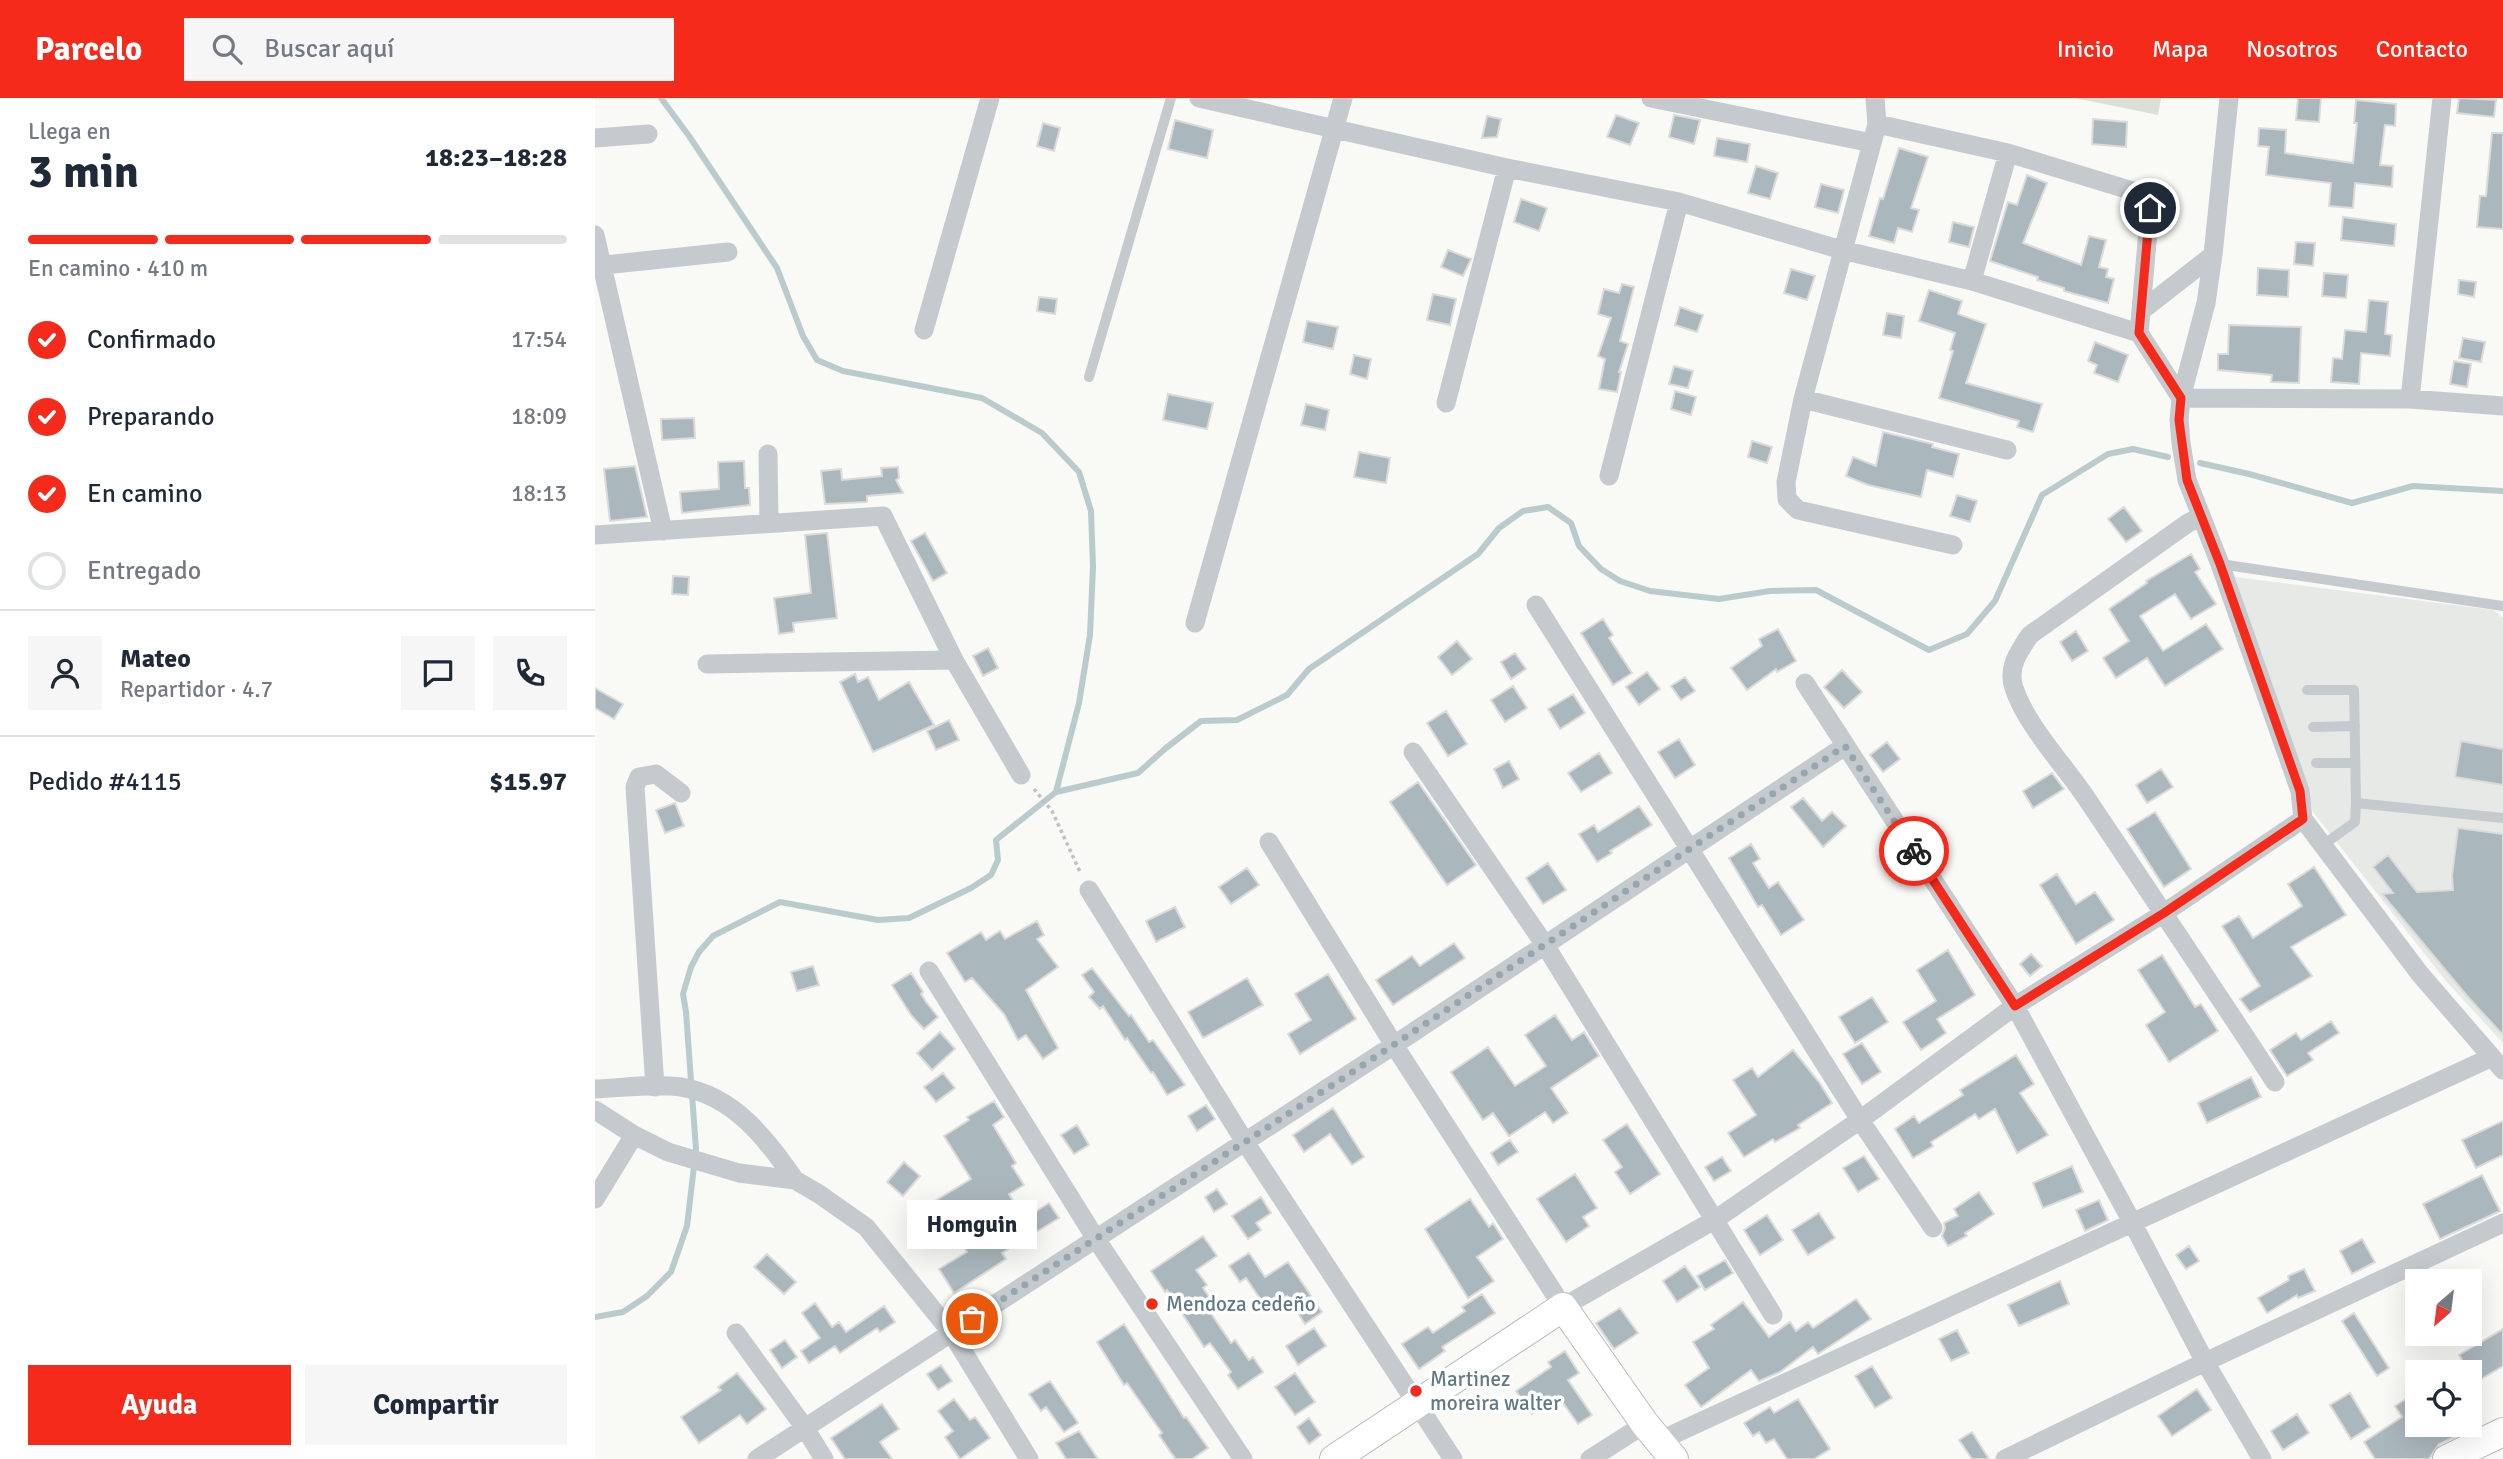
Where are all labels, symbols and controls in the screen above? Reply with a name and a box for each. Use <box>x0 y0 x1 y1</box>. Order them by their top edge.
search box <box>184 18 674 81</box>
text: Parcelo <box>35 29 142 70</box>
icon: search <box>208 30 246 68</box>
text: Buscar aquí <box>264 33 394 65</box>
text: Inicio <box>2057 34 2114 64</box>
text: Mapa <box>2152 34 2208 64</box>
text: Nosotros <box>2246 34 2338 64</box>
text: Contacto <box>2376 34 2468 64</box>
text: Llega en <box>28 117 111 146</box>
text: 18:23–18:28 <box>425 142 567 174</box>
text: 3 min <box>28 144 139 200</box>
pin <box>2120 178 2180 238</box>
icon: home <box>2131 189 2169 227</box>
text: En camino · 410 m <box>28 254 208 283</box>
icon: check <box>28 321 66 359</box>
text: Confirmado <box>87 324 216 356</box>
text: 17:54 <box>511 325 567 354</box>
icon: check <box>28 398 66 436</box>
text: Preparando <box>87 401 214 433</box>
text: 18:09 <box>511 402 567 431</box>
icon: check <box>28 475 66 513</box>
text: En camino <box>87 478 203 510</box>
text: 18:13 <box>511 479 567 508</box>
text: Entregado <box>87 555 201 587</box>
button: person <box>28 636 102 710</box>
button: chat <box>401 636 475 710</box>
button: phone <box>493 636 567 710</box>
text: Mateo <box>120 643 191 675</box>
text: Repartidor · 4.7 <box>120 675 273 704</box>
text: Pedido #4115 <box>28 766 182 798</box>
text: $15.97 <box>489 766 567 798</box>
courier <box>1879 816 1949 886</box>
icon: bike <box>1895 832 1933 870</box>
callout: Homguin <box>907 1200 1037 1249</box>
text: Homguin <box>927 1210 1017 1239</box>
north arrow <box>2405 1269 2481 1346</box>
map controls <box>2405 1269 2482 1437</box>
pin <box>942 1289 1002 1349</box>
place label: Mendoza cedeño <box>1166 1291 1316 1317</box>
marker: Mendoza cedeño <box>1144 1296 1160 1312</box>
icon: bag <box>953 1300 991 1338</box>
button: locate <box>2405 1360 2482 1437</box>
button: Ayuda <box>28 1365 291 1445</box>
button: Compartir <box>305 1365 567 1445</box>
place label: Martinez moreira walter <box>1430 1366 1561 1416</box>
marker: Martinez moreira walter <box>1408 1383 1424 1399</box>

